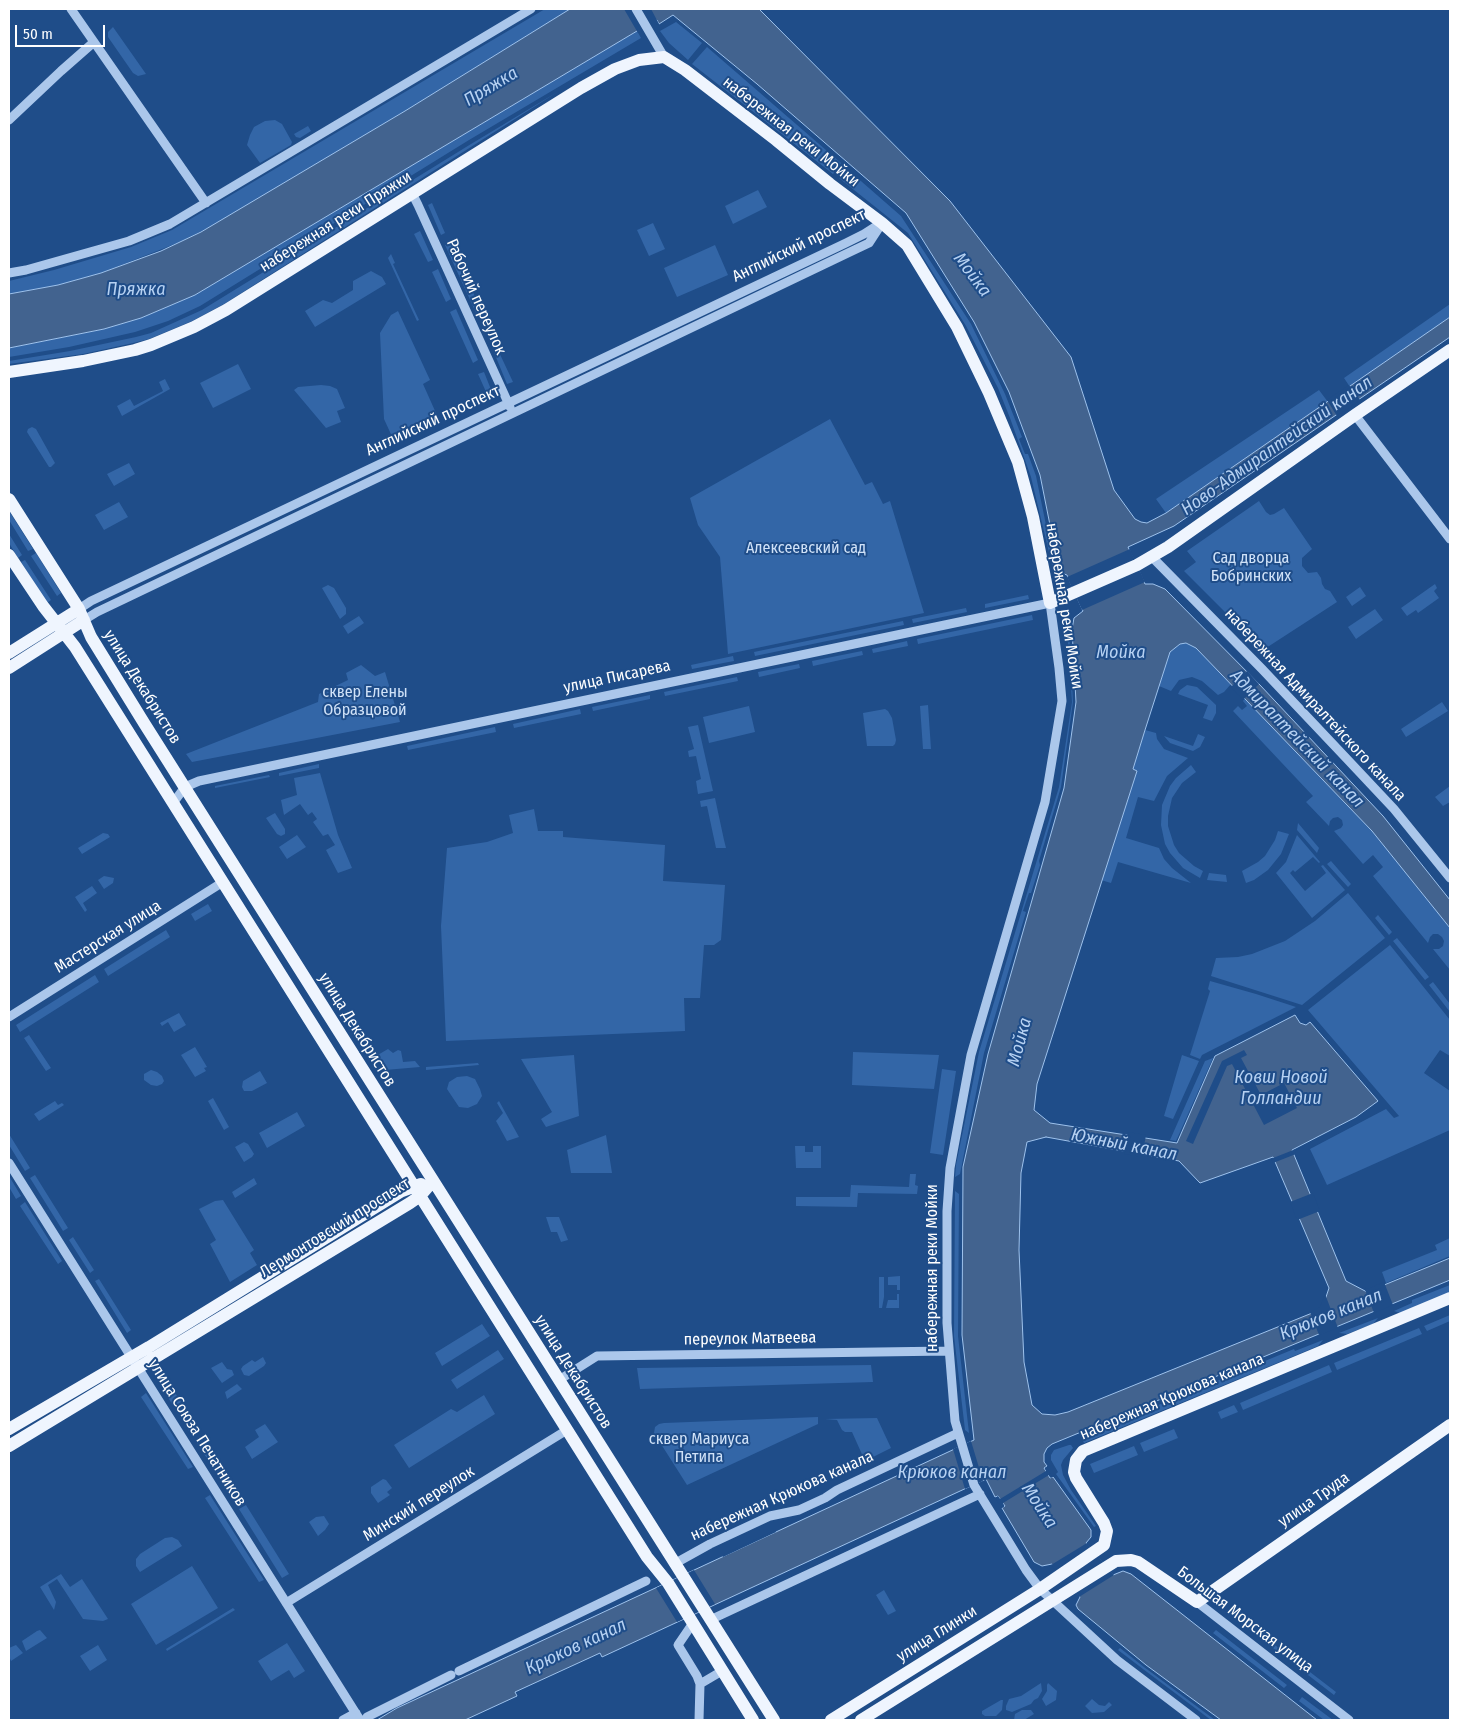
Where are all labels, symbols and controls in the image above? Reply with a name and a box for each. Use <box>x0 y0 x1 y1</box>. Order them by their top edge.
scale bar <box>18 15 108 47</box>
text: 50 m <box>23 25 53 43</box>
water label: Пряжка <box>460 63 522 111</box>
street label: набережная реки Мойки <box>719 73 863 191</box>
street label: набережная реки Пряжки <box>256 167 416 277</box>
street label: Английский проспект <box>729 205 869 287</box>
street label: Рабочий переулок <box>442 236 510 358</box>
water label: Мойка <box>949 249 995 301</box>
water label: Пряжка <box>106 279 166 301</box>
water label: Ново-Адмиралтейский канал <box>1177 372 1377 520</box>
street label: Английский проспект <box>363 382 503 460</box>
street label: набережная реки Мойки <box>1041 522 1087 690</box>
park label: Алексеевский сад <box>746 539 866 559</box>
park label: Сад дворца Бобринских <box>1211 549 1291 587</box>
street label: набережная Адмиралтейского канала <box>1220 604 1410 806</box>
street label: улица Декабристов <box>99 627 185 747</box>
water label: Мойка <box>1096 642 1146 664</box>
street label: улица Писарева <box>562 656 672 698</box>
water label: Адмиралтейский канал <box>1225 665 1369 813</box>
park label: сквер Елены Образцовой <box>322 683 408 721</box>
street label: Мастерская улица <box>51 896 165 978</box>
street label: улица Декабристов <box>314 970 400 1090</box>
water label: Мойка <box>1003 1015 1037 1069</box>
water label: Ковш Новой Голландии <box>1234 1067 1328 1110</box>
water label: Южный канал <box>1069 1124 1179 1166</box>
street label: Лермонтовский проспект <box>257 1174 413 1282</box>
street label: набережная реки Мойки <box>923 1184 943 1352</box>
water label: Крюков канал <box>1276 1285 1386 1345</box>
street label: улица Декабристов <box>530 1312 616 1432</box>
street label: переулок Матвеева <box>684 1328 816 1350</box>
street label: набережная Крюкова канала <box>1077 1349 1267 1445</box>
street label: улица Союза Печатников <box>144 1356 250 1510</box>
park label: сквер Мариуса Петипа <box>649 1430 749 1468</box>
street label: набережная Крюкова канала <box>687 1447 877 1545</box>
street label: Минский переулок <box>360 1462 478 1546</box>
water label: Крюков канал <box>898 1462 1006 1484</box>
street label: улица Труда <box>1275 1468 1353 1532</box>
water label: Мойка <box>1016 1479 1062 1533</box>
street label: Большая Морская улица <box>1173 1563 1317 1677</box>
street label: улица Глинки <box>893 1602 981 1666</box>
water label: Крюков канал <box>522 1614 630 1680</box>

